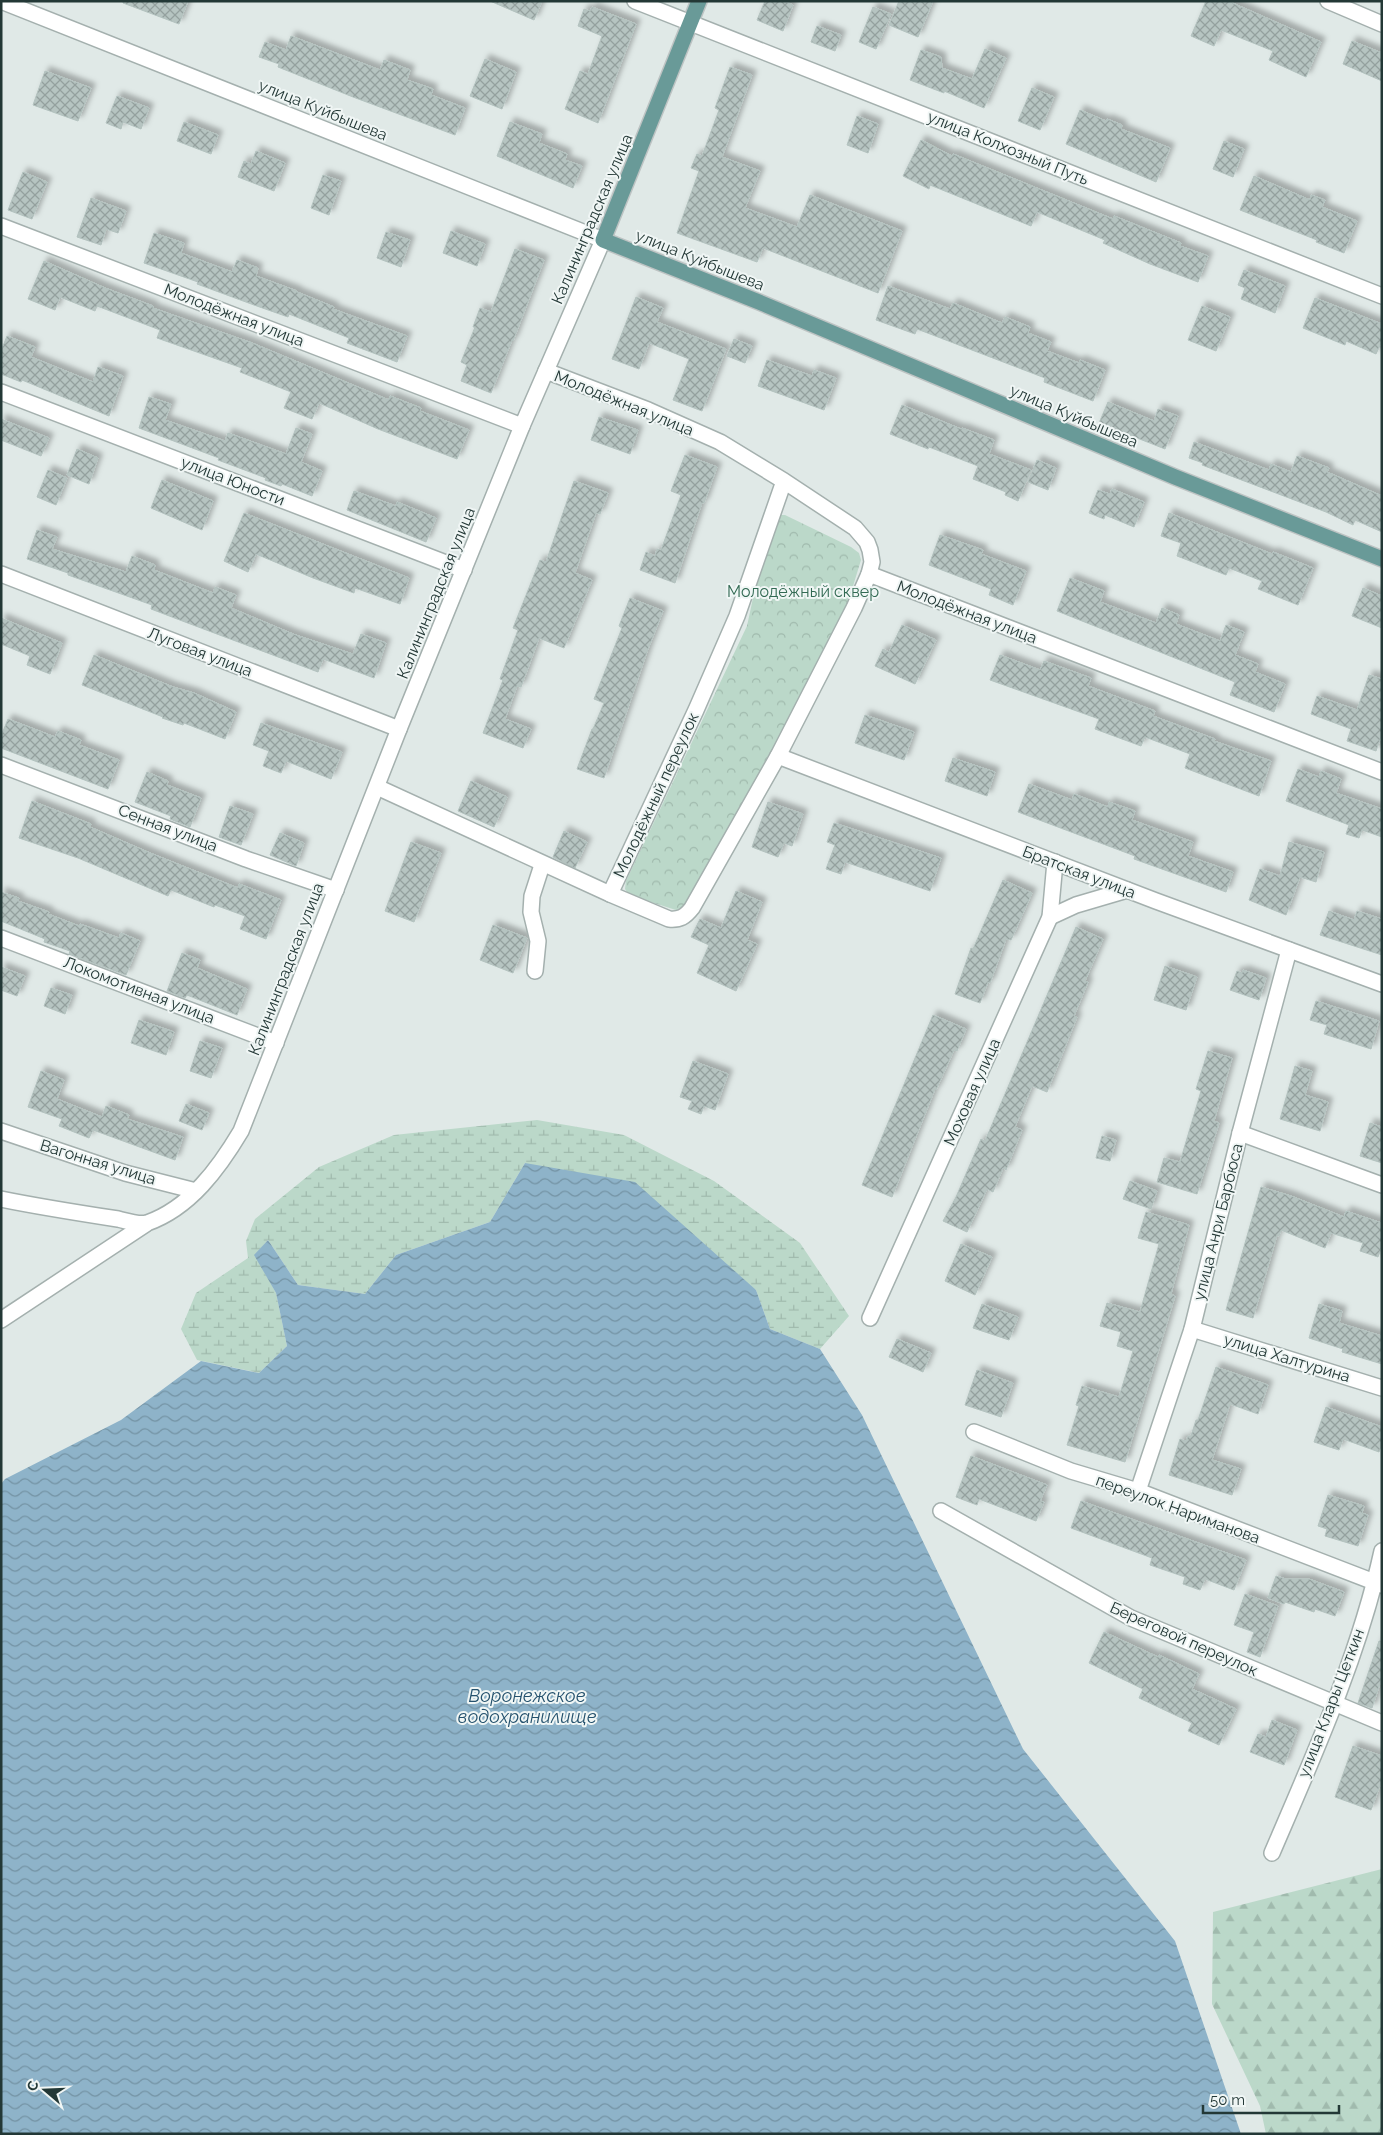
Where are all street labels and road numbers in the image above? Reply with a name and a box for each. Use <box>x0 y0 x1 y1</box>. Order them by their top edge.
street label: улица Куйбышева <box>256 76 390 144</box>
street label: улица Колхозный Путь <box>925 107 1091 189</box>
street label: Калининградская улица <box>548 131 636 307</box>
street label: улица Куйбышева <box>633 226 767 294</box>
street label: Молодёжная улица <box>161 280 307 350</box>
street label: Молодёжная улица <box>552 366 696 440</box>
street label: улица Куйбышева <box>1007 380 1141 452</box>
street label: улица Юности <box>178 452 288 510</box>
street label: Калининградская улица <box>393 505 479 681</box>
street label: Молодёжная улица <box>894 577 1040 647</box>
street label: Луговая улица <box>145 623 255 681</box>
street label: Молодёжный переулок <box>609 709 703 881</box>
street label: Сенная улица <box>116 800 220 856</box>
street label: Братская улица <box>1020 842 1138 902</box>
street label: Калининградская улица <box>244 880 328 1058</box>
street label: Локомотивная улица <box>61 952 217 1028</box>
street label: Моховая улица <box>940 1035 1004 1149</box>
street label: Вагонная улица <box>38 1135 158 1189</box>
street label: улица Анри Барбюса <box>1189 1142 1247 1302</box>
street label: улица Халтурина <box>1222 1330 1352 1386</box>
street label: переулок Нариманова <box>1093 1470 1263 1548</box>
street label: Береговой переулок <box>1107 1598 1261 1680</box>
street label: улица Клары Цеткин <box>1294 1626 1368 1780</box>

